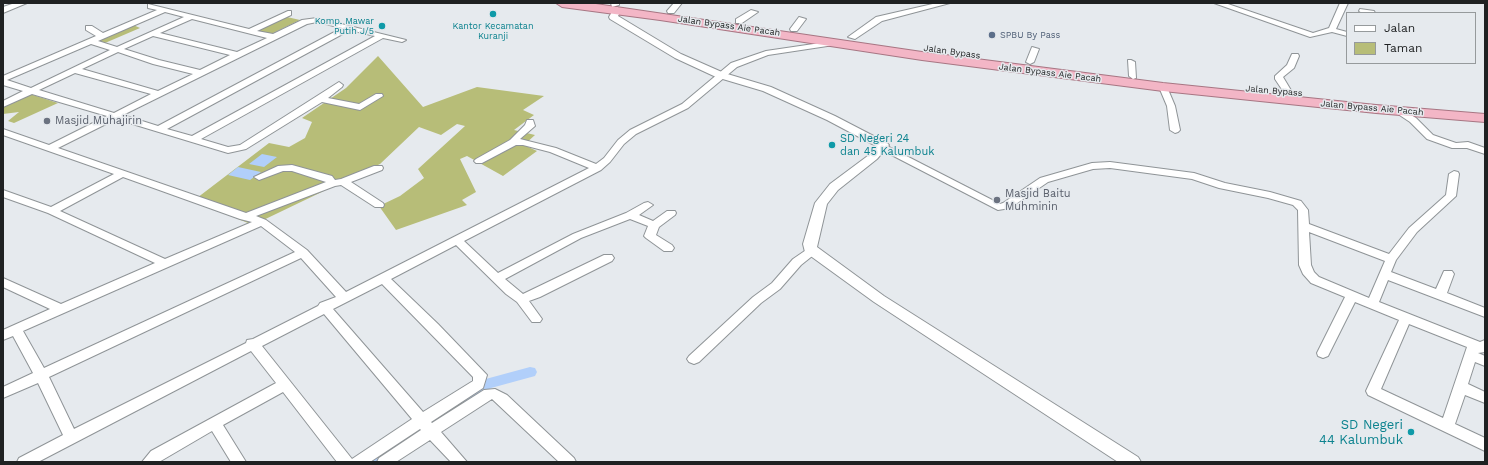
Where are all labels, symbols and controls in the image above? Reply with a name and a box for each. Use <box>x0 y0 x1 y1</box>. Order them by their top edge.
marker: Kantor Kecamatan Kuranji <box>488 9 498 19</box>
legend <box>1346 12 1476 64</box>
street label: Jalan Bypass Aie Pacah <box>677 13 781 39</box>
place label: Komp. Mawar Putih J/5 <box>315 16 374 37</box>
marker: Komp. Mawar Putih J/5 <box>377 21 387 31</box>
place label: Kantor Kecamatan Kuranji <box>452 21 534 42</box>
text: Jalan <box>1384 21 1415 35</box>
marker: SPBU By Pass <box>987 30 997 40</box>
place label: SPBU By Pass <box>1000 30 1060 40</box>
text: Taman <box>1384 41 1422 55</box>
street label: Jalan Bypass <box>923 43 981 61</box>
street label: Jalan Bypass Aie Pacah <box>998 61 1102 85</box>
street label: Jalan Bypass <box>1245 83 1303 99</box>
street label: Jalan Bypass Aie Pacah <box>1320 98 1424 118</box>
place label: Masjid Muhajirin <box>55 114 142 128</box>
marker: Masjid Muhajirin <box>42 116 52 126</box>
place label: SD Negeri 24 dan 45 Kalumbuk <box>840 132 934 158</box>
marker: SD Negeri 24 dan 45 Kalumbuk <box>827 140 837 150</box>
place label: Masjid Baitu Muhminin <box>1005 187 1071 213</box>
marker: Masjid Baitu Muhminin <box>992 195 1002 205</box>
place label: SD Negeri 44 Kalumbuk <box>1319 417 1403 448</box>
marker: SD Negeri 44 Kalumbuk <box>1406 427 1416 437</box>

